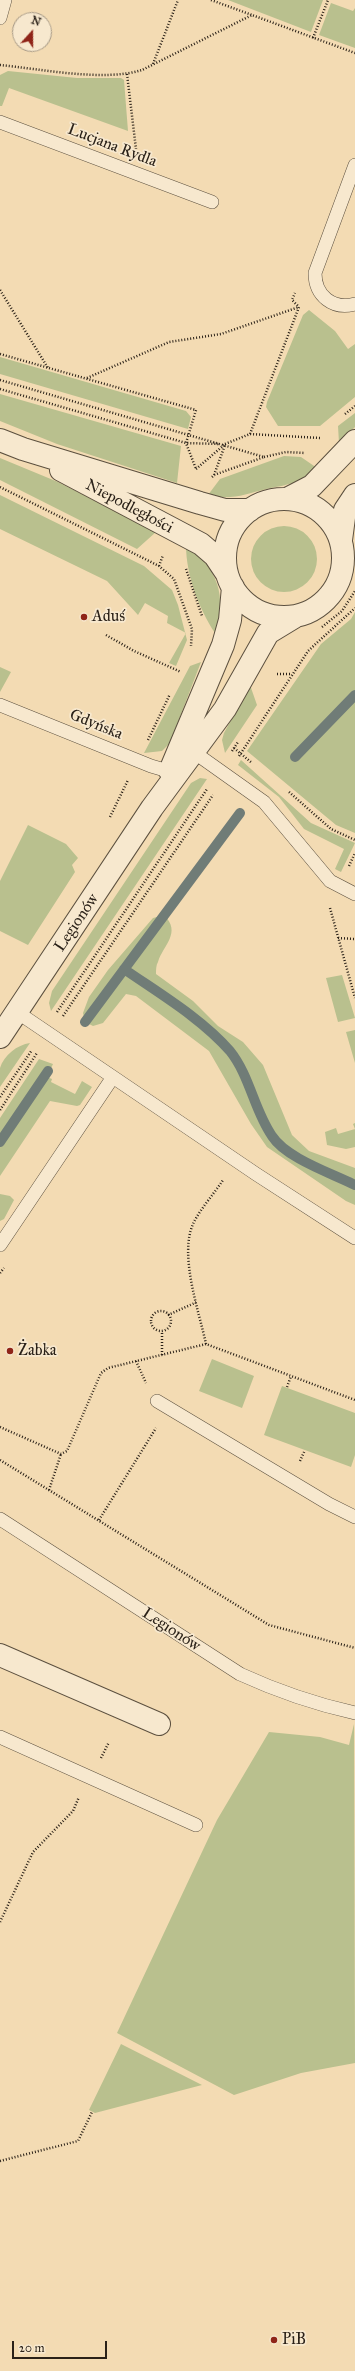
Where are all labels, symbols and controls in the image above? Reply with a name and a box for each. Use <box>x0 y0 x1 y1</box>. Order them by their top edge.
north arrow <box>12 12 52 52</box>
text: N <box>29 14 43 29</box>
street label: Lucjana Rydla <box>65 120 159 172</box>
street label: Niepodległości <box>82 476 176 538</box>
place label: Aduś <box>92 607 125 627</box>
marker: Aduś <box>79 612 89 622</box>
street label: Gdyńska <box>67 706 125 744</box>
street label: Legionów <box>51 890 103 956</box>
place label: Żabka <box>18 1341 57 1361</box>
marker: Żabka <box>5 1346 15 1356</box>
street label: Legionów <box>138 1604 204 1656</box>
place label: PiB <box>282 2330 306 2350</box>
scale bar <box>14 2333 109 2359</box>
marker: PiB <box>269 2335 279 2345</box>
text: 20 m <box>19 2341 45 2355</box>

